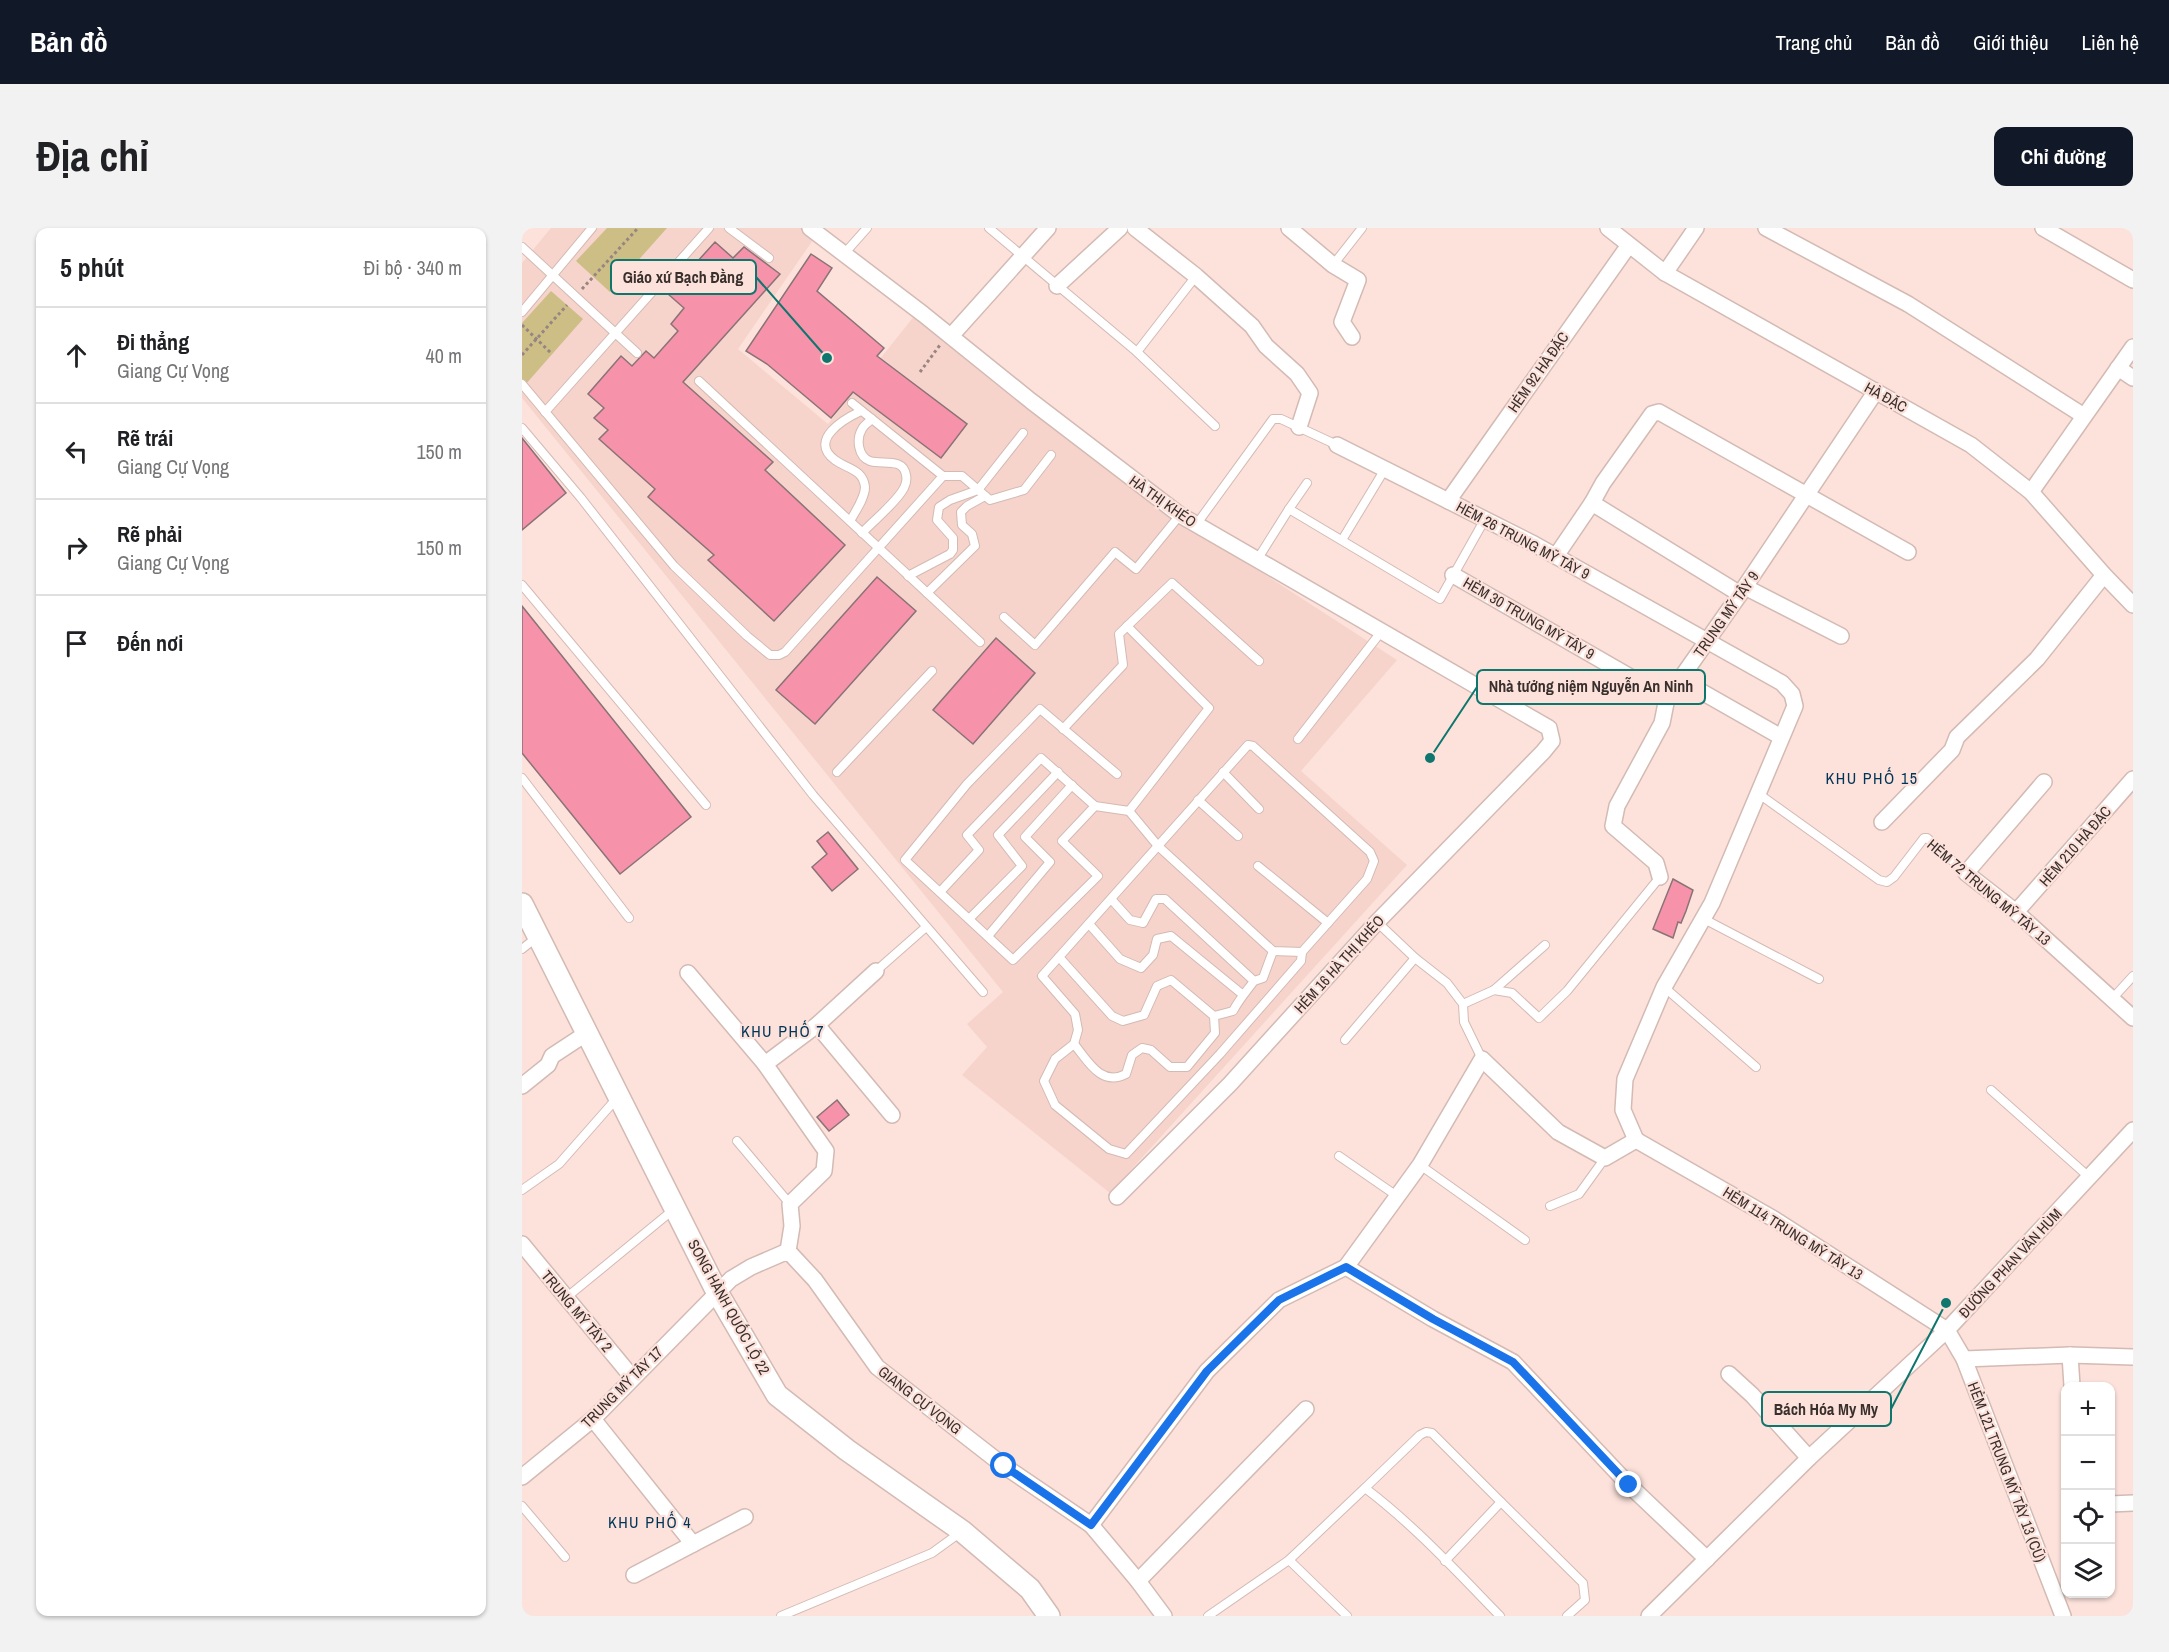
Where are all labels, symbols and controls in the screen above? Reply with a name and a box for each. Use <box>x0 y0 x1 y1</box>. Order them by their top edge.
text: Bản đồ <box>30 23 108 61</box>
text: Trang chủ <box>1775 28 1852 57</box>
text: Bản đồ <box>1885 28 1940 57</box>
text: Giới thiệu <box>1973 28 2049 57</box>
text: Liên hệ <box>2082 28 2139 57</box>
button: Chỉ đường <box>1994 127 2133 186</box>
text: Địa chỉ <box>36 128 149 184</box>
text: 5 phút <box>60 250 124 285</box>
text: Đi bộ · 340 m <box>364 254 462 281</box>
callout: Giáo xứ Bạch Đằng <box>611 260 756 294</box>
text: Giáo xứ Bạch Đằng <box>623 266 743 288</box>
text: Đi thẳng <box>117 327 189 357</box>
street label: HẺM 92 HÀ ĐẶC <box>1503 328 1574 416</box>
icon: ahead <box>60 339 93 372</box>
text: 40 m <box>426 342 462 369</box>
text: Giang Cự Vọng <box>117 357 229 384</box>
street label: HÀ ĐẶC <box>1861 377 1911 417</box>
text: Rẽ trái <box>117 423 173 453</box>
icon: left <box>60 435 93 468</box>
text: 150 m <box>416 438 462 465</box>
text: Giang Cự Vọng <box>117 453 229 480</box>
street label: HÀ THỊ KHÉO <box>1125 470 1201 532</box>
street label: HẺM 26 TRUNG MỸ TÂY 9 <box>1453 496 1594 584</box>
text: Rẽ phải <box>117 519 182 549</box>
icon: right <box>60 531 93 564</box>
text: 150 m <box>416 534 462 561</box>
text: Giang Cự Vọng <box>117 549 229 576</box>
street label: TRUNG MỸ TÂY 9 <box>1688 567 1764 661</box>
street label: HẺM 30 TRUNG MỸ TÂY 9 <box>1459 572 1599 664</box>
icon: arrive <box>60 627 93 660</box>
text: Đến nơi <box>117 628 183 658</box>
callout: Nhà tưởng niệm Nguyễn An Ninh <box>1477 670 1705 704</box>
text: Nhà tưởng niệm Nguyễn An Ninh <box>1489 675 1693 697</box>
district label: KHU PHỐ 15 <box>1825 767 1919 789</box>
street label: HẺM 210 HÀ ĐẶC <box>2034 801 2116 891</box>
street label: HẺM 72 TRUNG MỸ TÂY 13 <box>1923 834 2055 950</box>
street label: HẺM 16 HÀ THỊ KHÉO <box>1289 910 1389 1018</box>
district label: KHU PHỐ 7 <box>741 1020 825 1042</box>
street label: HẺM 114 TRUNG MỸ TÂY 13 <box>1719 1181 1867 1285</box>
street label: ĐƯỜNG PHAN VĂN HÙM <box>1954 1204 2066 1322</box>
street label: SONG HÀNH QUỐC LỘ 22 <box>683 1236 775 1379</box>
street label: TRUNG MỸ TÂY 2 <box>537 1266 618 1356</box>
street label: TRUNG MỸ TÂY 17 <box>577 1341 668 1432</box>
street label: GIANG CỰ VỌNG <box>874 1361 966 1439</box>
street label: HẺM 121 TRUNG MỸ TÂY 13 (CŨ) <box>1963 1379 2051 1565</box>
map controls <box>2061 1382 2115 1598</box>
button: + <box>2061 1382 2115 1436</box>
callout: Bách Hóa My My <box>1762 1392 1891 1426</box>
text: Bách Hóa My My <box>1774 1398 1879 1420</box>
button: − <box>2061 1436 2115 1490</box>
route start <box>990 1452 1016 1478</box>
route end <box>1615 1471 1641 1497</box>
button: locate <box>2061 1490 2115 1544</box>
district label: KHU PHỐ 4 <box>608 1511 692 1533</box>
button: layers <box>2061 1544 2115 1598</box>

